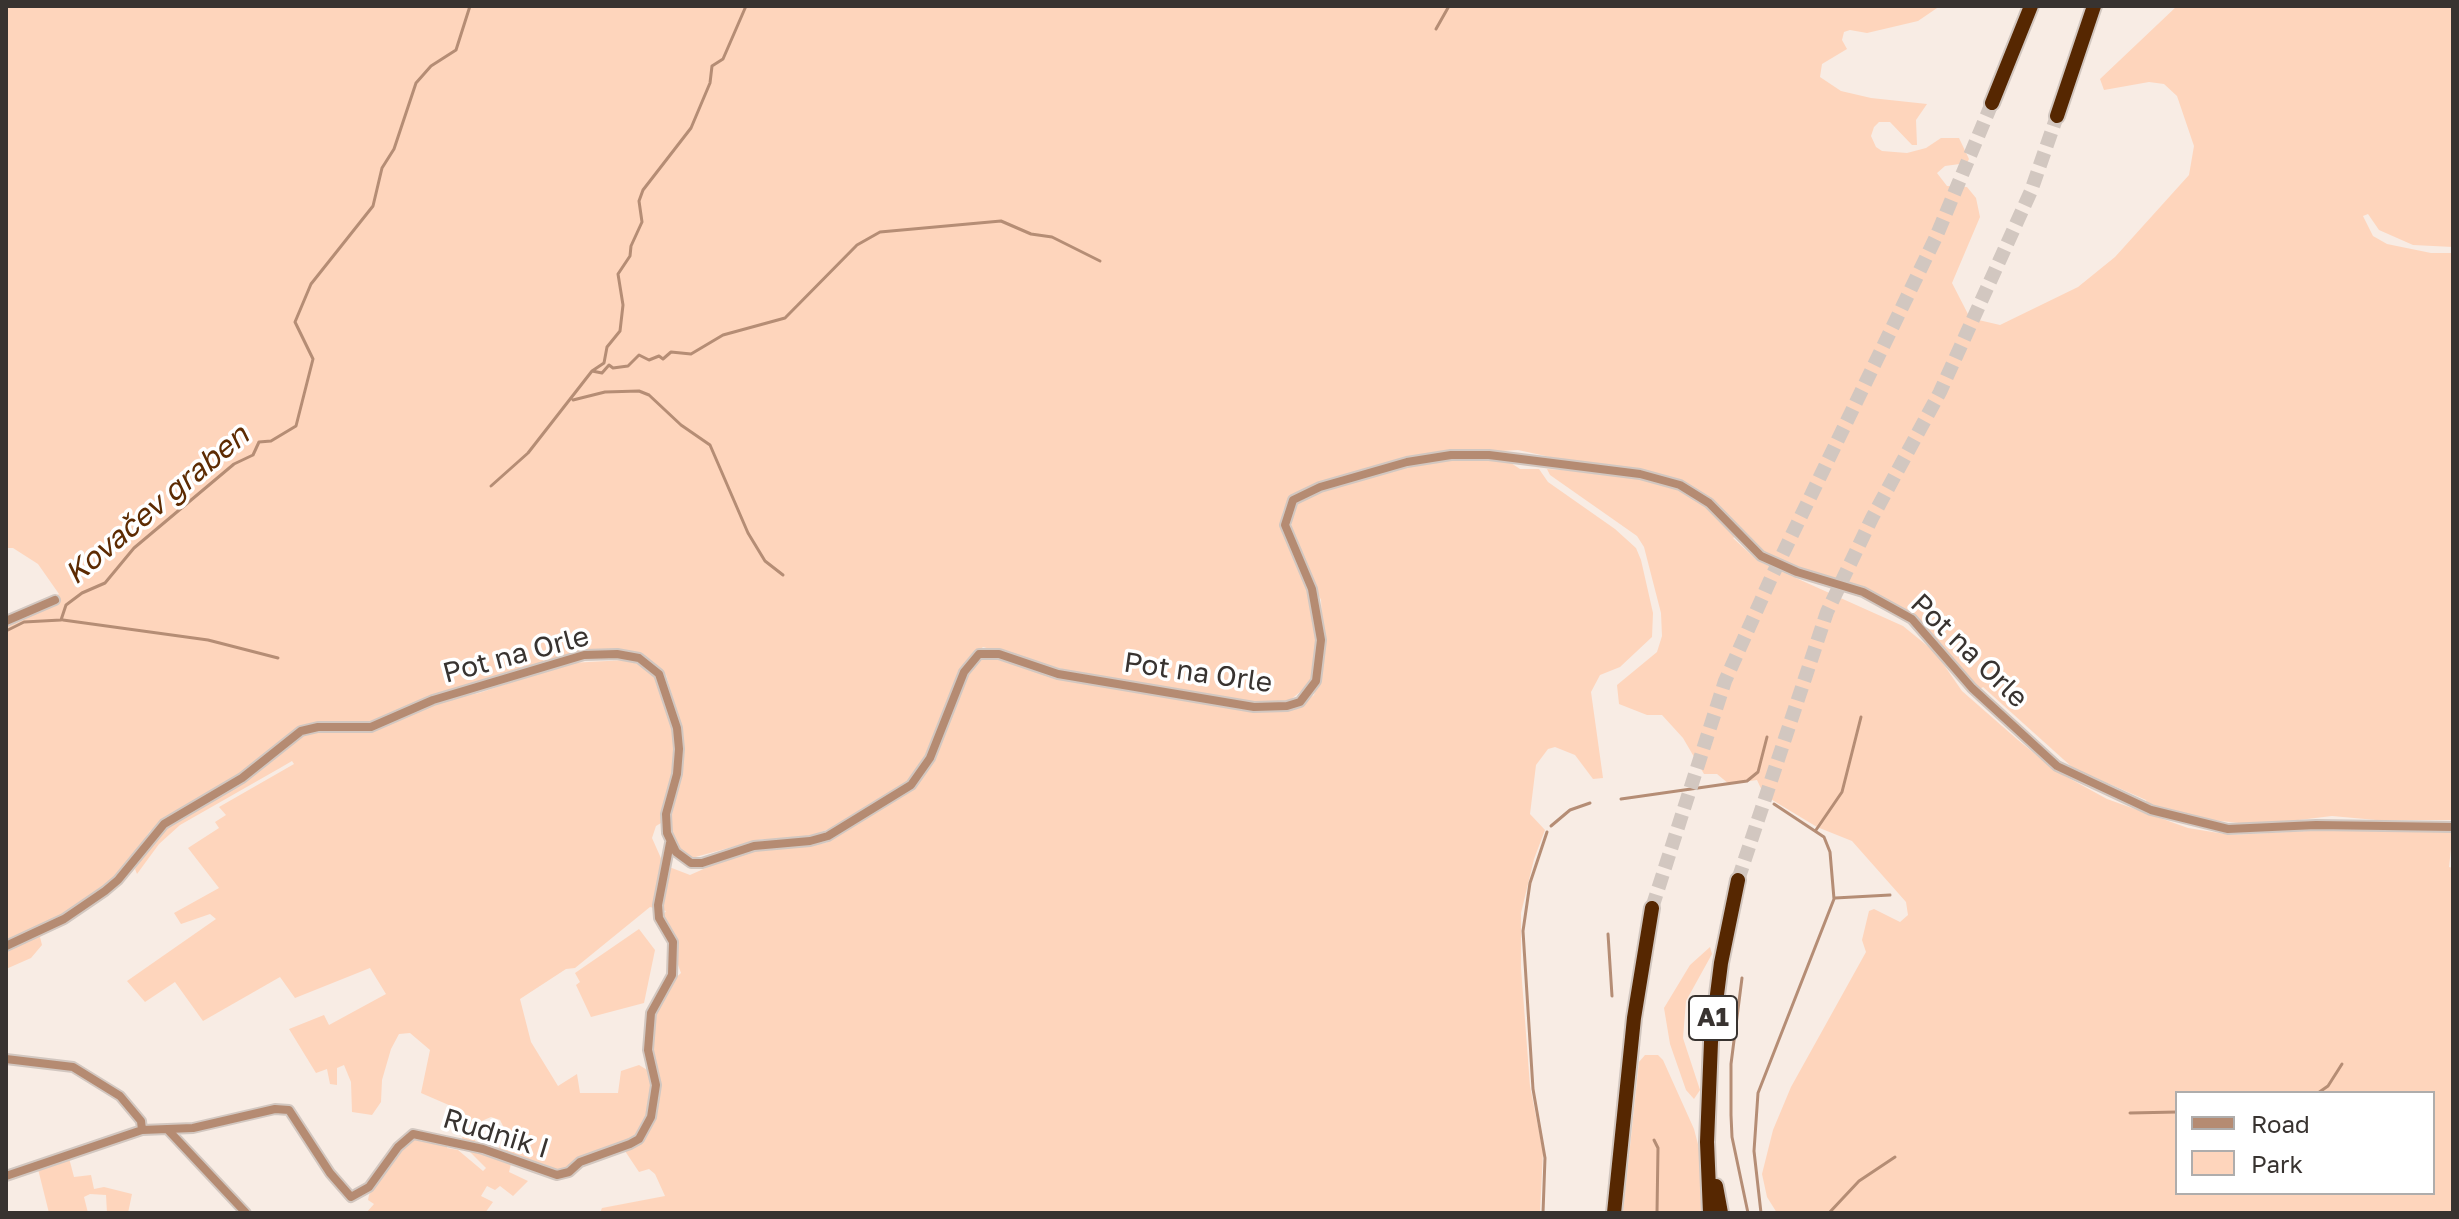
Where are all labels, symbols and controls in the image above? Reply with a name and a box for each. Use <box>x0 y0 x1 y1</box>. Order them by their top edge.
water label: Kovačev graben <box>58 418 256 592</box>
street label: Pot na Orle <box>1904 587 2034 715</box>
street label: Pot na Orle <box>439 619 593 691</box>
street label: Pot na Orle <box>1122 646 1274 700</box>
road number: A1 <box>1689 996 1737 1040</box>
legend <box>2175 1091 2435 1195</box>
street label: Rudnik I <box>439 1102 553 1166</box>
text: Road <box>2251 1109 2310 1138</box>
text: Park <box>2251 1149 2303 1178</box>

